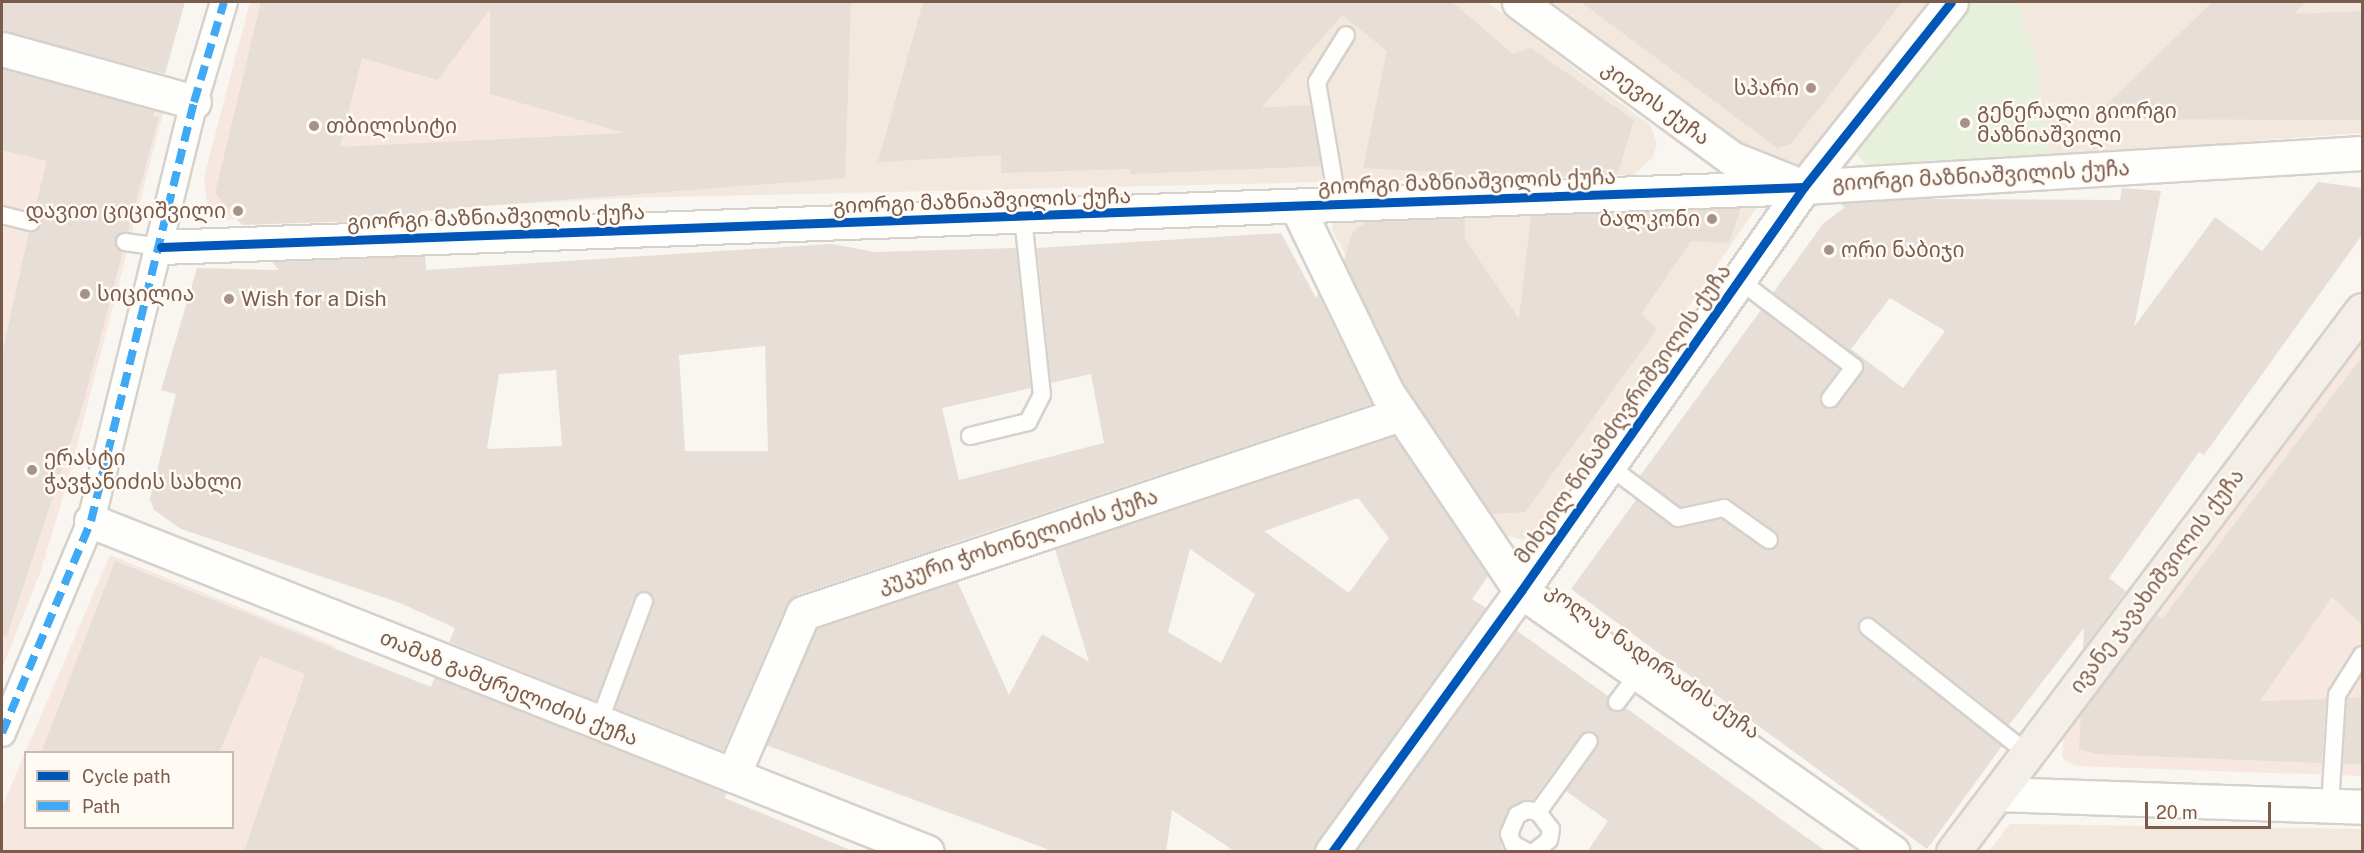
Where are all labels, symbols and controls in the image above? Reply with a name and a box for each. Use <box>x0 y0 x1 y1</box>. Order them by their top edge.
street label: კიევის ქუჩა <box>1597 55 1715 151</box>
place label: სპარი <box>1734 75 1799 101</box>
marker: სპარი <box>1804 81 1818 95</box>
place label: გენერალი გიორგი მაზნიაშვილი <box>1977 98 2177 148</box>
place label: თბილისიტი <box>326 113 457 139</box>
marker: გენერალი გიორგი მაზნიაშვილი <box>1958 116 1972 130</box>
marker: თბილისიტი <box>307 119 321 133</box>
street label: გიორგი მაზნიაშვილის ქუჩა <box>1831 156 2131 196</box>
street label: გიორგი მაზნიაშვილის ქუჩა <box>1318 164 1616 200</box>
street label: გიორგი მაზნიაშვილის ქუჩა <box>833 183 1131 219</box>
place label: დავით ციციშვილი <box>26 198 226 224</box>
street label: გიორგი მაზნიაშვილის ქუჩა <box>347 199 645 235</box>
marker: დავით ციციშვილი <box>231 204 245 218</box>
place label: ბალკონი <box>1599 206 1700 232</box>
marker: ბალკონი <box>1705 212 1719 226</box>
place label: ორი ნაბიჯი <box>1841 237 1965 263</box>
marker: ორი ნაბიჯი <box>1822 243 1836 257</box>
street label: მიხეილ წინამძღვრიშვილის ქუჩა <box>1510 259 1736 569</box>
place label: სიცილია <box>97 281 194 307</box>
place label: Wish for a Dish <box>241 286 387 312</box>
marker: სიცილია <box>78 287 92 301</box>
marker: Wish for a Dish <box>222 292 236 306</box>
place label: ერასტი ჭავჭანიძის სახლი <box>44 445 242 495</box>
marker: ერასტი ჭავჭანიძის სახლი <box>25 463 39 477</box>
street label: ივანე ჯავახიშვილის ქუჩა <box>2064 464 2250 698</box>
street label: კუკური ჭოხონელიძის ქუჩა <box>875 484 1161 598</box>
street label: კოლაუ ნადირაძის ქუჩა <box>1541 577 1765 745</box>
street label: თამაზ გამყრელიძის ქუჩა <box>376 625 642 751</box>
legend <box>24 751 234 829</box>
text: Cycle path <box>82 766 171 787</box>
scale bar <box>2148 790 2274 828</box>
text: Path <box>82 796 120 817</box>
text: 20 m <box>2156 802 2198 823</box>

